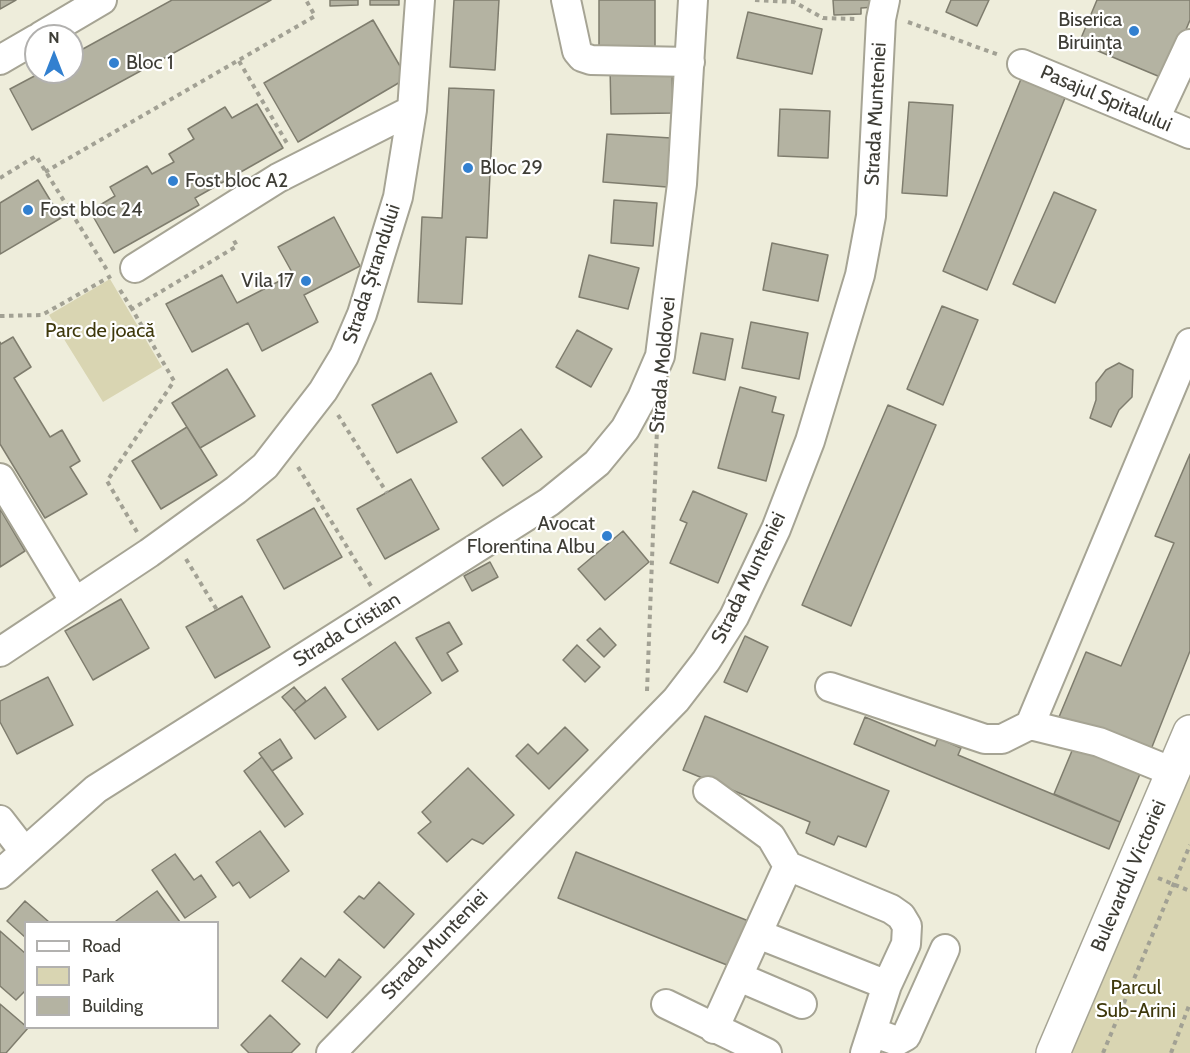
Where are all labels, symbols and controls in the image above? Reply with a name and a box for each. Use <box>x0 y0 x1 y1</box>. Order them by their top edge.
place label: Biserica Biruința <box>1057 8 1122 55</box>
north arrow <box>24 24 84 84</box>
marker: Biserica Biruința <box>1127 24 1141 38</box>
text: N <box>48 28 60 47</box>
street label: Strada Munteniei <box>860 42 892 186</box>
place label: Bloc 1 <box>126 51 174 75</box>
marker: Bloc 1 <box>107 56 121 70</box>
street label: Pasajul Spitalului <box>1037 61 1175 137</box>
place label: Bloc 29 <box>480 156 543 180</box>
marker: Bloc 29 <box>461 161 475 175</box>
place label: Fost bloc A2 <box>185 169 288 193</box>
marker: Fost bloc A2 <box>166 174 180 188</box>
place label: Fost bloc 24 <box>40 198 142 222</box>
street label: Strada Ștrandului <box>338 201 406 347</box>
marker: Fost bloc 24 <box>21 203 35 217</box>
place label: Vila 17 <box>241 269 294 293</box>
marker: Vila 17 <box>299 274 313 288</box>
street label: Strada Moldovei <box>645 296 681 434</box>
park label: Parc de joacă <box>45 319 155 343</box>
street label: Strada Munteniei <box>707 508 791 648</box>
place label: Avocat Florentina Albu <box>467 512 595 559</box>
marker: Avocat Florentina Albu <box>600 529 614 543</box>
street label: Strada Cristian <box>289 588 405 672</box>
street label: Bulevardul Victoriei <box>1086 797 1172 955</box>
street label: Strada Munteniei <box>377 885 493 1005</box>
legend <box>24 921 219 1029</box>
text: Road <box>82 935 121 957</box>
text: Park <box>82 965 114 987</box>
park label: Parcul Sub-Arini <box>1096 976 1176 1023</box>
text: Building <box>82 995 143 1017</box>

